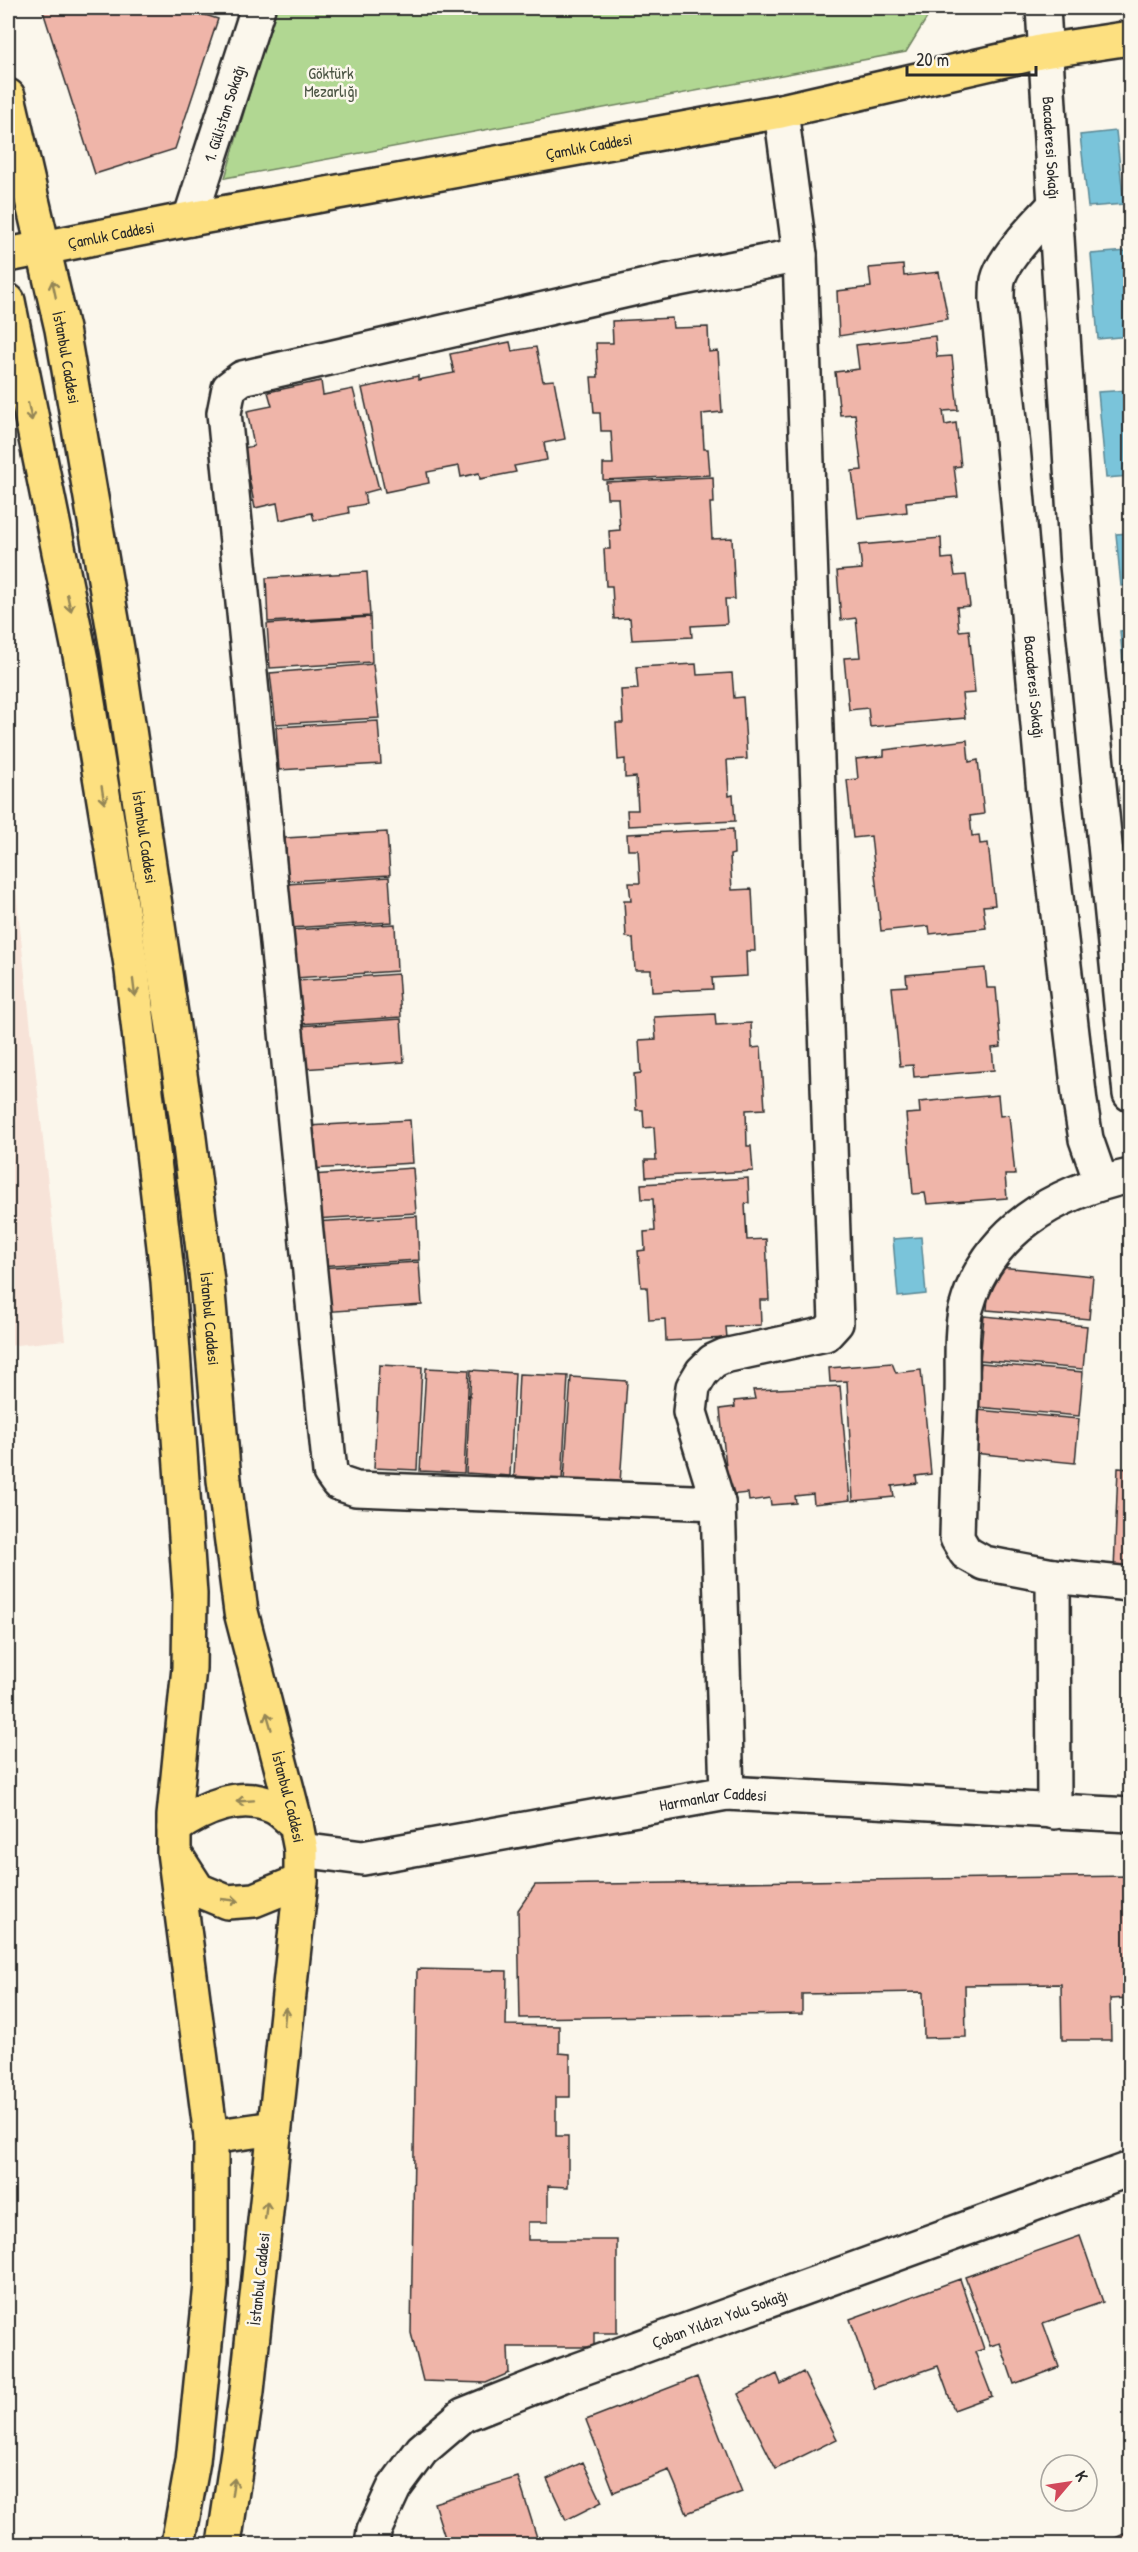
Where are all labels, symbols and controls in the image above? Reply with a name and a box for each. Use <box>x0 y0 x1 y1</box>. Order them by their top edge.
scale bar <box>907 39 1036 77</box>
text: 20 m <box>916 47 949 72</box>
street label: 1. Gülistan Sokağı <box>198 62 250 165</box>
park label: Göktürk Mezarlığı <box>304 62 358 102</box>
street label: Bacaderesi Sokağı <box>1037 96 1066 200</box>
street label: Çamlık Caddesi <box>544 127 634 165</box>
street label: Çamlık Caddesi <box>66 215 156 254</box>
one-way arrow <box>47 280 59 299</box>
street label: İstanbul Caddesi <box>47 309 86 405</box>
one-way arrow <box>25 402 36 422</box>
one-way arrow <box>64 594 76 613</box>
street label: Bacaderesi Sokağı <box>1019 635 1050 739</box>
one-way arrow <box>98 785 109 805</box>
street label: İstanbul Caddesi <box>127 789 163 885</box>
one-way arrow <box>129 978 140 997</box>
street label: İstanbul Caddesi <box>195 1271 225 1366</box>
one-way arrow <box>263 1711 274 1730</box>
street label: İstanbul Caddesi <box>267 1749 310 1844</box>
street label: Harmanlar Caddesi <box>658 1782 768 1816</box>
one-way arrow <box>235 1796 255 1807</box>
one-way arrow <box>220 1895 239 1906</box>
one-way arrow <box>280 2006 291 2026</box>
one-way arrow <box>261 2200 272 2220</box>
street label: İstanbul Caddesi <box>243 2231 275 2327</box>
street label: Çoban Yıldızı Yolu Sokağı <box>649 2283 791 2353</box>
north arrow <box>1039 2453 1099 2513</box>
text: K <box>1070 2467 1094 2485</box>
one-way arrow <box>227 2477 238 2497</box>

